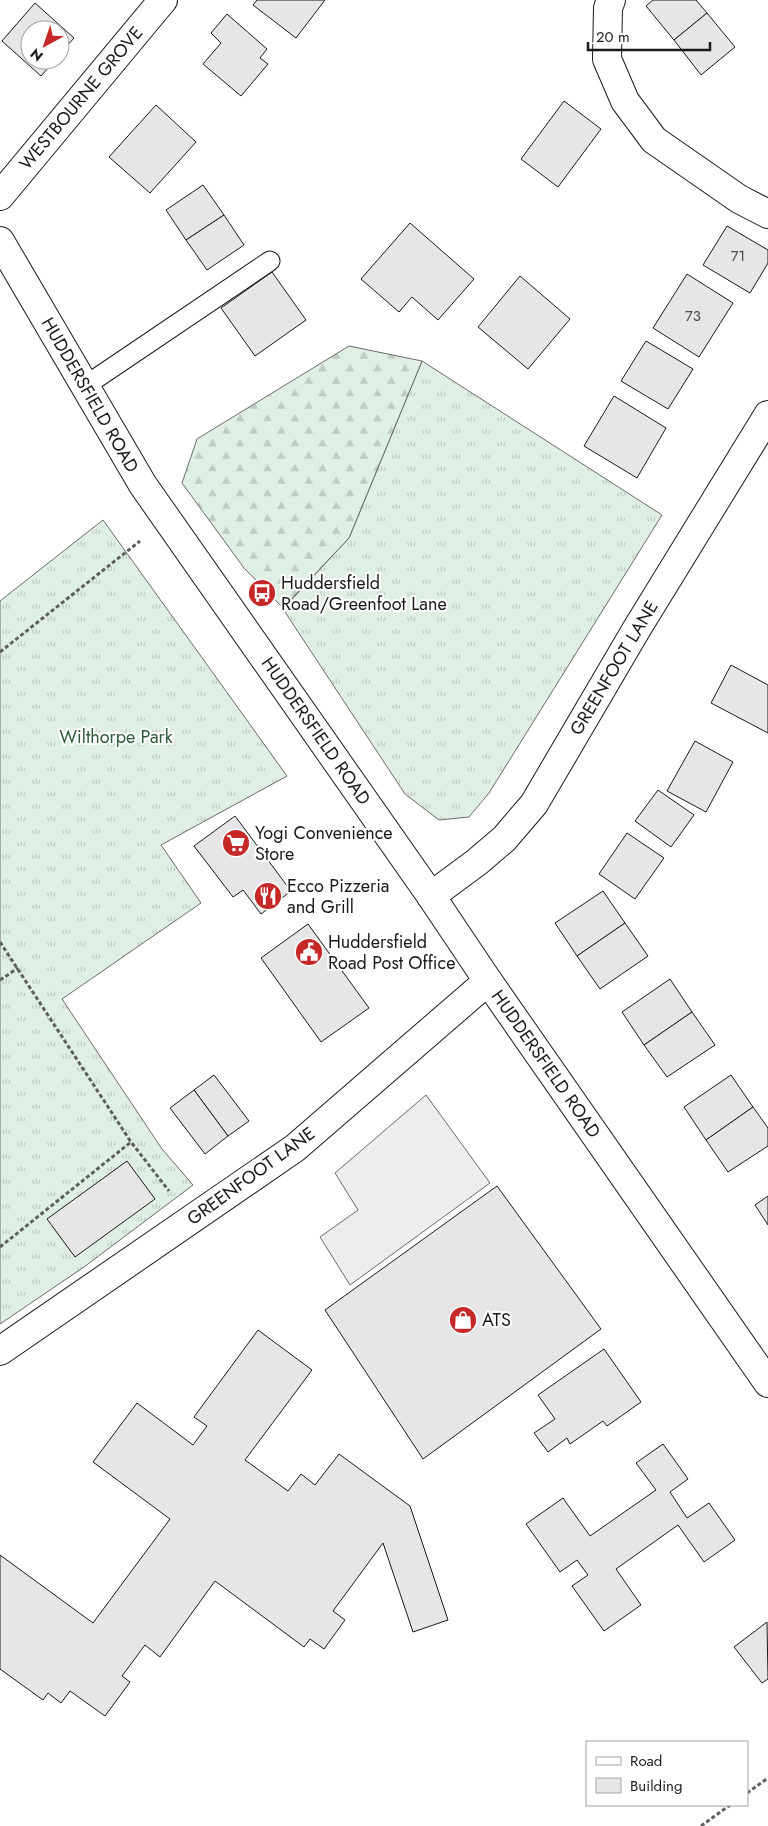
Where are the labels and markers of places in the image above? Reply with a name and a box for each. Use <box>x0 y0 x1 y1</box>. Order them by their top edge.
place label: Huddersfield Road/Greenfoot Lane <box>281 570 447 617</box>
bus stop icon: Huddersfield Road/Greenfoot Lane <box>247 578 277 608</box>
place label: Yogi Convenience Store <box>255 820 393 867</box>
supermarket icon: Yogi Convenience Store <box>221 828 251 858</box>
place label: Ecco Pizzeria and Grill <box>287 873 390 920</box>
restaurant icon: Ecco Pizzeria and Grill <box>253 881 283 911</box>
place label: Huddersfield Road Post Office <box>328 929 455 976</box>
public building icon: Huddersfield Road Post Office <box>294 937 324 967</box>
shop icon: ATS <box>448 1305 478 1335</box>
place label: ATS <box>482 1307 511 1333</box>

